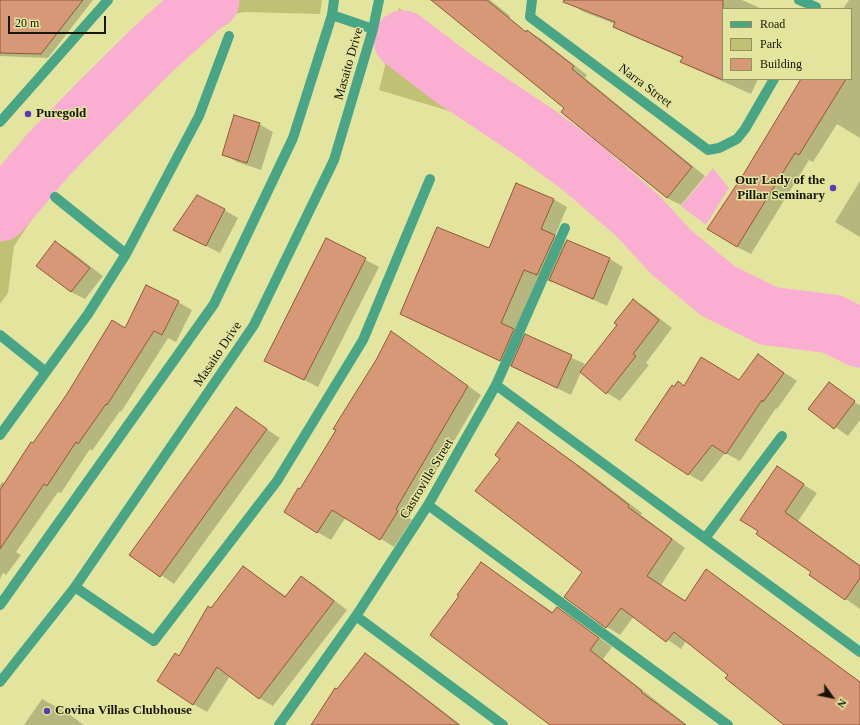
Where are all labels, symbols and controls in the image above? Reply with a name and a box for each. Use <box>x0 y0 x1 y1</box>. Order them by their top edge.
scale bar <box>10 8 108 34</box>
legend <box>722 8 852 80</box>
text: 20 m <box>15 16 39 30</box>
text: Road <box>760 17 785 31</box>
street label: Masaito Drive <box>331 26 367 102</box>
text: Park <box>760 37 782 51</box>
text: Building <box>760 57 802 71</box>
street label: Narra Street <box>615 61 675 111</box>
place label: Puregold <box>36 106 86 122</box>
marker: Puregold <box>23 109 33 119</box>
place label: Our Lady of the Pillar Seminary <box>735 173 825 204</box>
marker: Our Lady of the Pillar Seminary <box>828 183 838 193</box>
street label: Masaito Drive <box>191 319 245 389</box>
street label: Castroville Street <box>397 436 457 522</box>
north arrow <box>812 677 852 717</box>
text: N <box>835 697 849 710</box>
place label: Covina Villas Clubhouse <box>55 703 192 719</box>
marker: Covina Villas Clubhouse <box>42 706 52 716</box>

